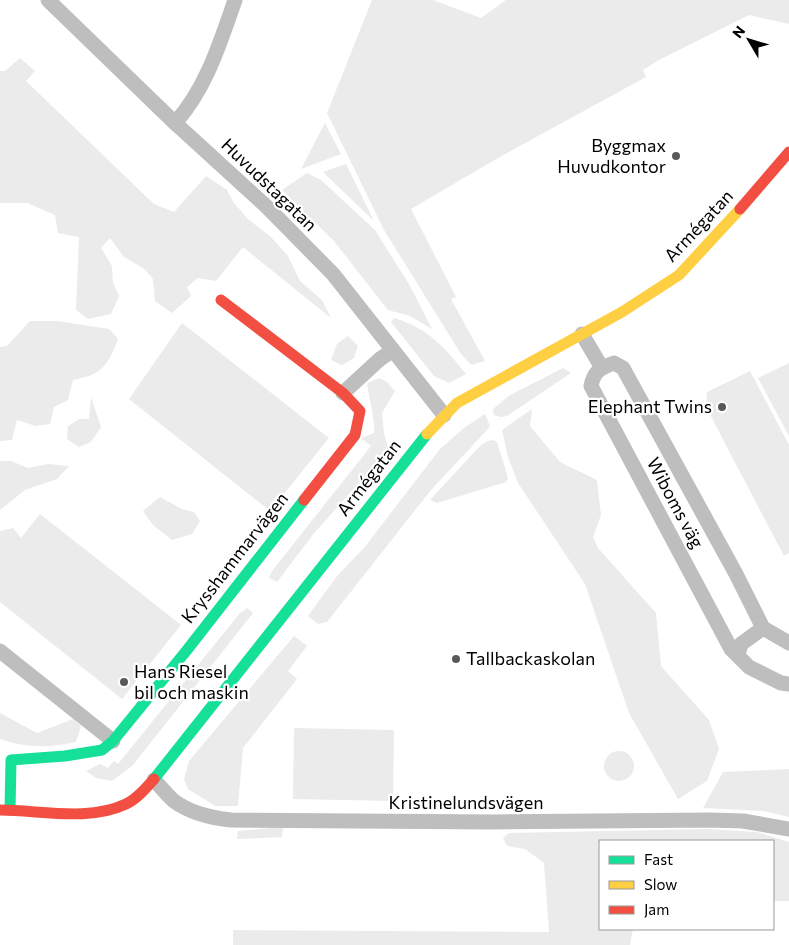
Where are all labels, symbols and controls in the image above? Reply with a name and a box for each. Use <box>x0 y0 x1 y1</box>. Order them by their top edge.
north arrow <box>724 15 774 65</box>
text: N <box>728 22 748 41</box>
street label: Huvudstagatan <box>217 133 322 235</box>
place label: Byggmax Huvudkontor <box>557 134 666 177</box>
marker: Byggmax Huvudkontor <box>670 150 682 162</box>
street label: Armégatan <box>659 185 737 266</box>
place label: Elephant Twins <box>588 395 712 417</box>
marker: Elephant Twins <box>716 401 728 413</box>
street label: Armégatan <box>332 435 405 520</box>
street label: Wiboms väg <box>643 453 709 552</box>
street label: Krysshammarvägen <box>176 487 292 627</box>
place label: Tallbackaskolan <box>466 647 595 669</box>
marker: Tallbackaskolan <box>450 653 462 665</box>
place label: Hans Riesel bil och maskin <box>134 660 249 703</box>
marker: Hans Riesel bil och maskin <box>118 676 130 688</box>
street label: Kristinelundsvägen <box>389 791 543 813</box>
legend <box>599 840 774 930</box>
text: Fast <box>644 850 673 868</box>
text: Slow <box>644 875 677 893</box>
text: Jam <box>644 900 669 918</box>

